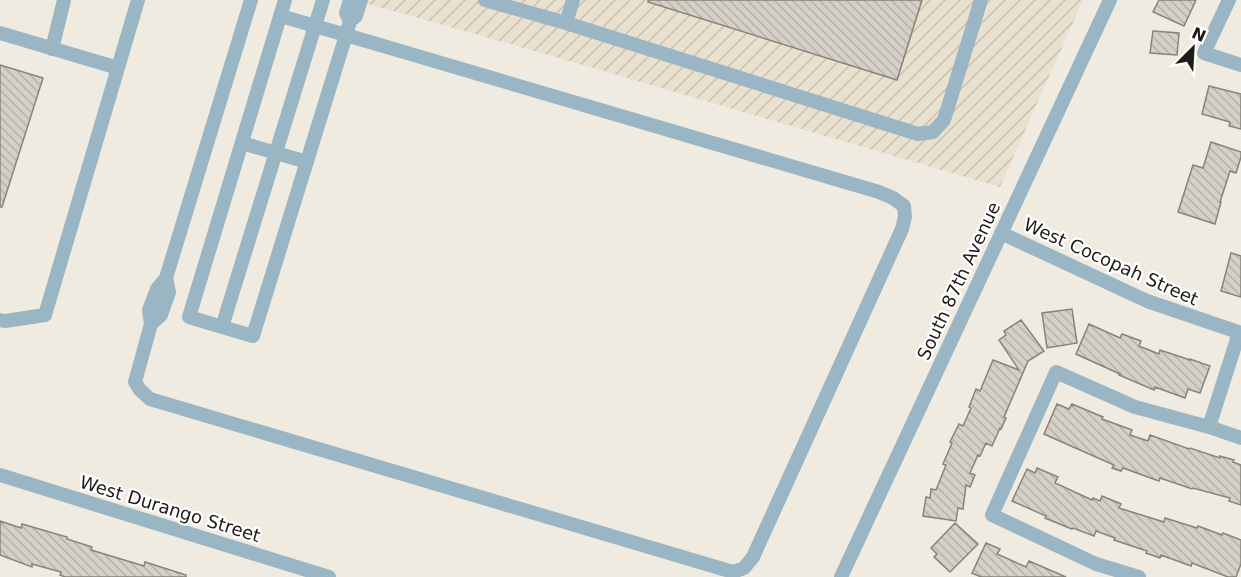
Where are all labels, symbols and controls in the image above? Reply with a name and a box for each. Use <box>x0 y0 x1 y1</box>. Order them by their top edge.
north arrow <box>1163 18 1223 78</box>
text: N <box>1189 23 1209 46</box>
street label: South 87th Avenue <box>913 198 1004 363</box>
street label: West Cocopah Street <box>1021 214 1202 310</box>
street label: West Durango Street <box>77 471 263 546</box>

